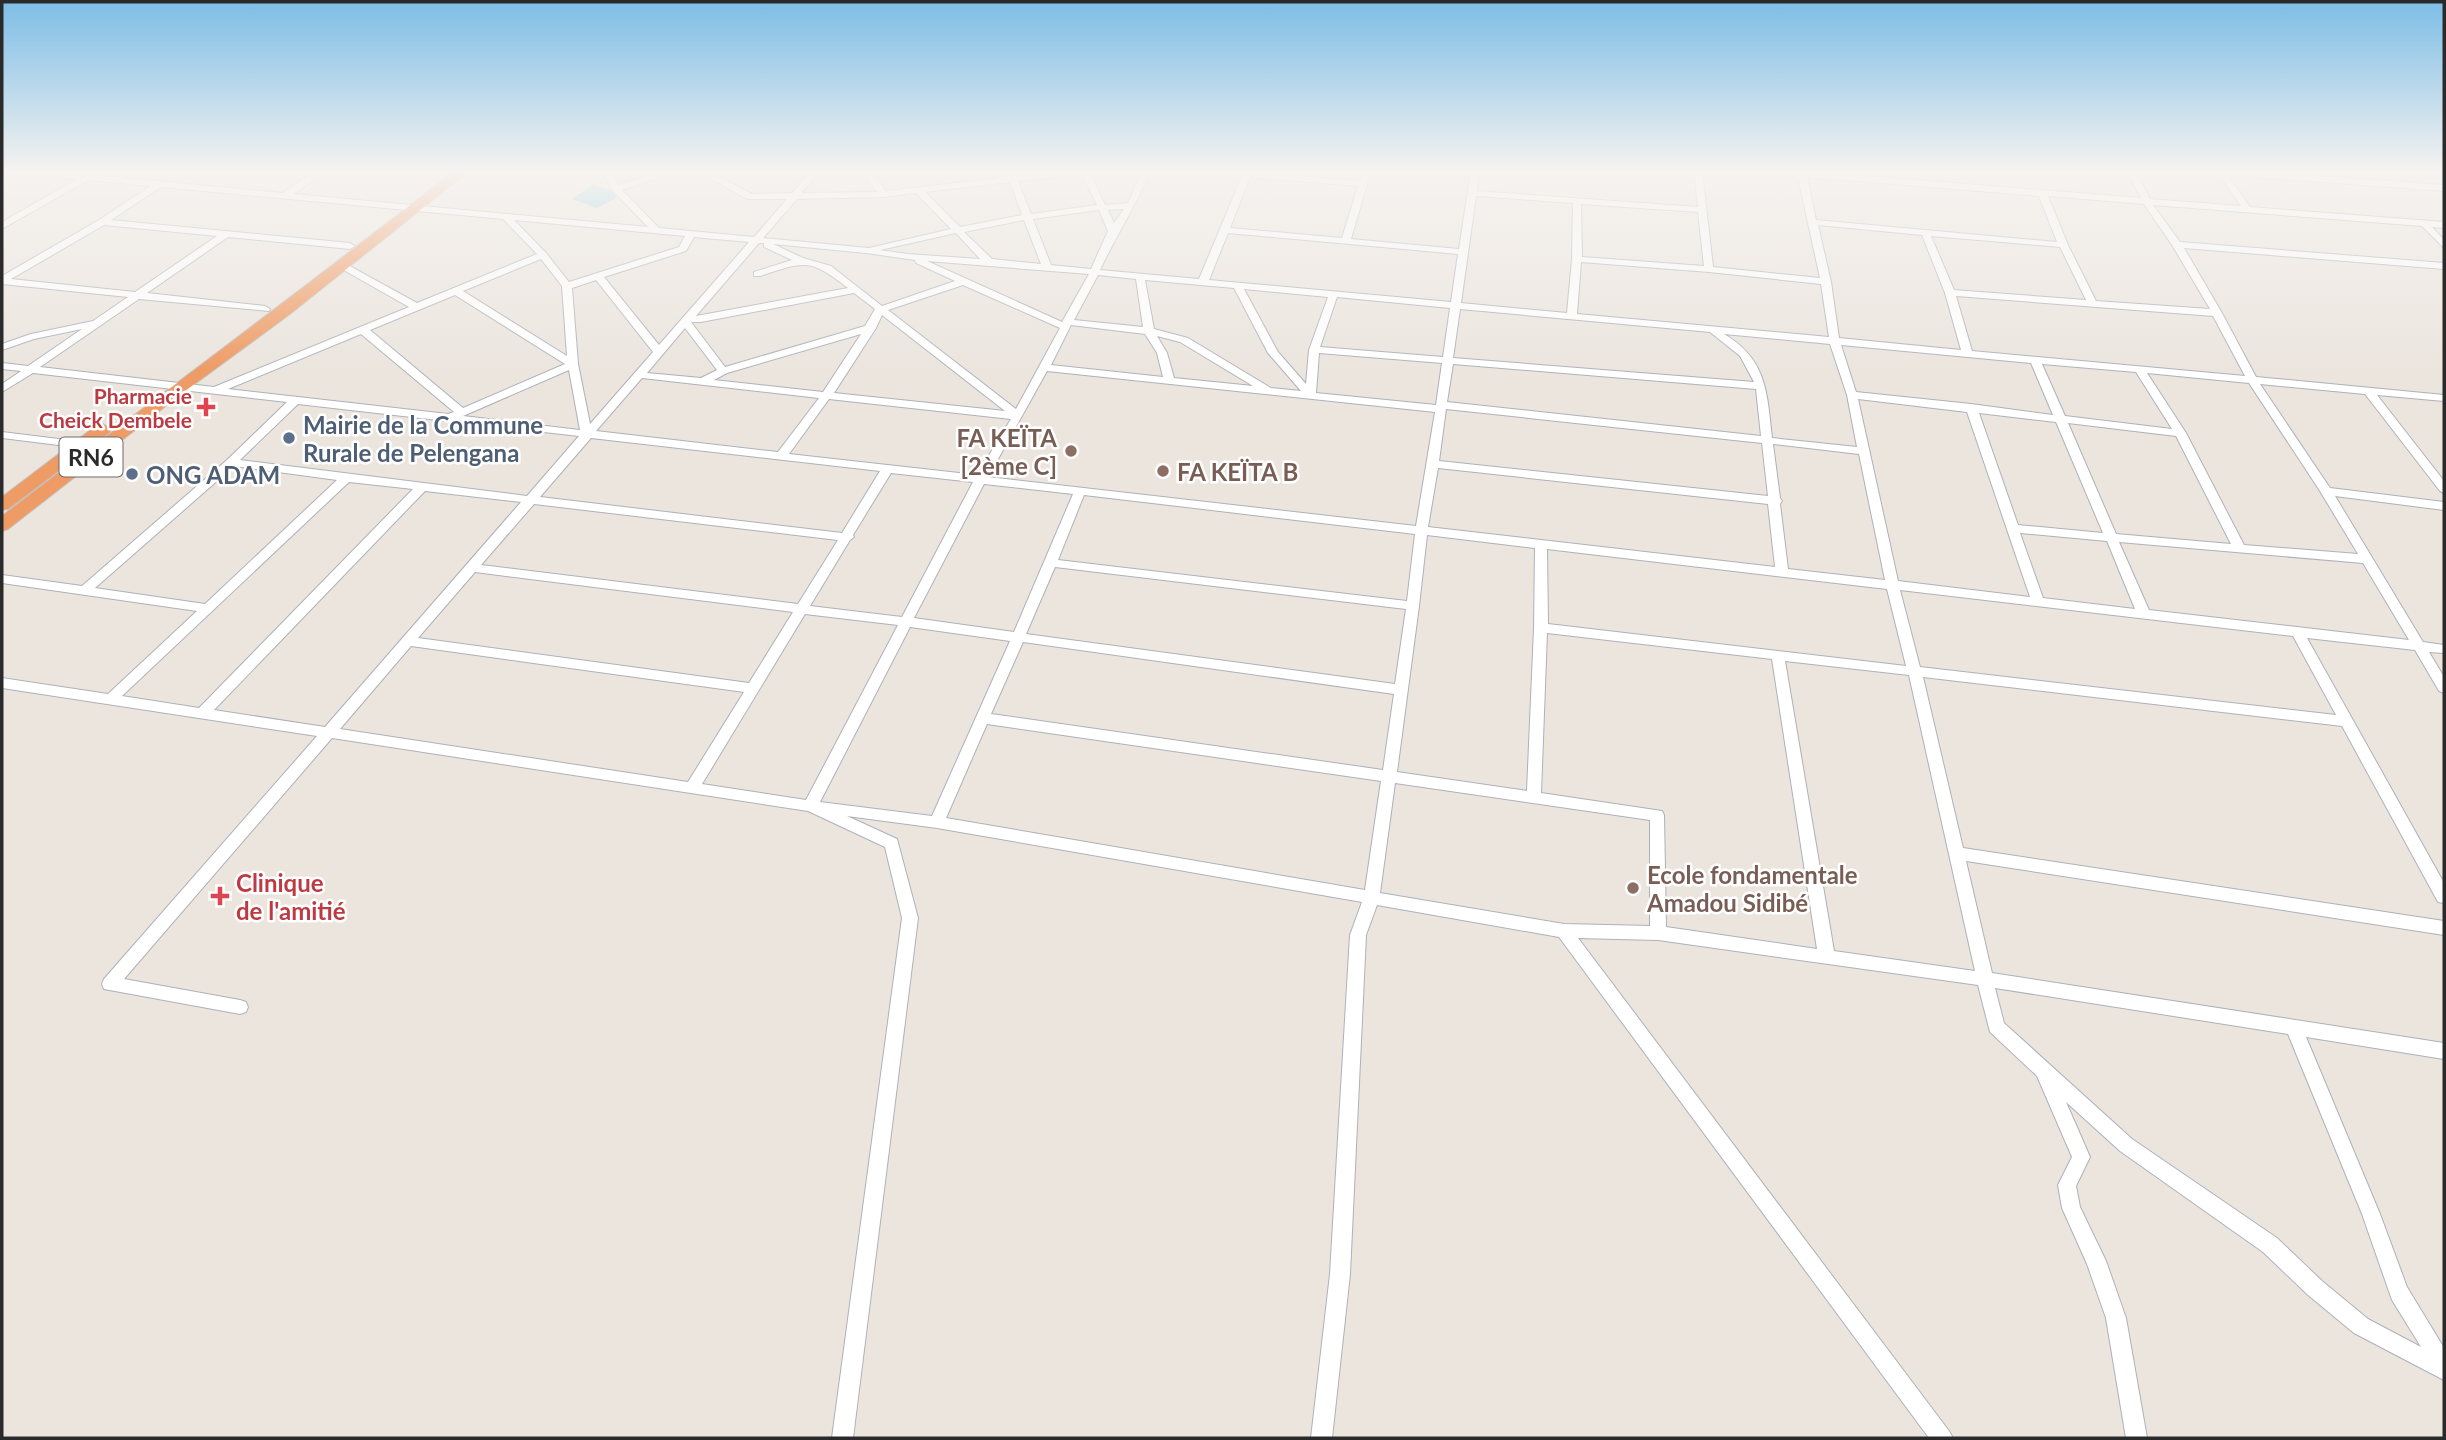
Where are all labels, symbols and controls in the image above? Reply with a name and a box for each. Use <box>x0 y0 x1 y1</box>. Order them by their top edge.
place label: Pharmacie Cheick Dembele <box>39 383 192 432</box>
marker: Pharmacie Cheick Dembele <box>198 399 214 415</box>
place label: Mairie de la Commune Rurale de Pelengana <box>303 410 543 467</box>
place label: FA KEÏTA [2ème C] <box>956 423 1057 480</box>
marker: Mairie de la Commune Rurale de Pelengana <box>281 430 297 446</box>
road number: RN6 <box>60 438 122 477</box>
marker: FA KEÏTA [2ème C] <box>1063 443 1079 459</box>
place label: FA KEÏTA B <box>1177 457 1298 486</box>
place label: ONG ADAM <box>146 460 280 489</box>
marker: FA KEÏTA B <box>1155 463 1171 479</box>
marker: ONG ADAM <box>124 466 140 482</box>
place label: Ecole fondamentale Amadou Sidibé <box>1646 860 1858 917</box>
place label: Clinique de l'amitié <box>236 868 346 925</box>
marker: Ecole fondamentale Amadou Sidibé <box>1625 880 1641 896</box>
marker: Clinique de l'amitié <box>210 886 230 906</box>

